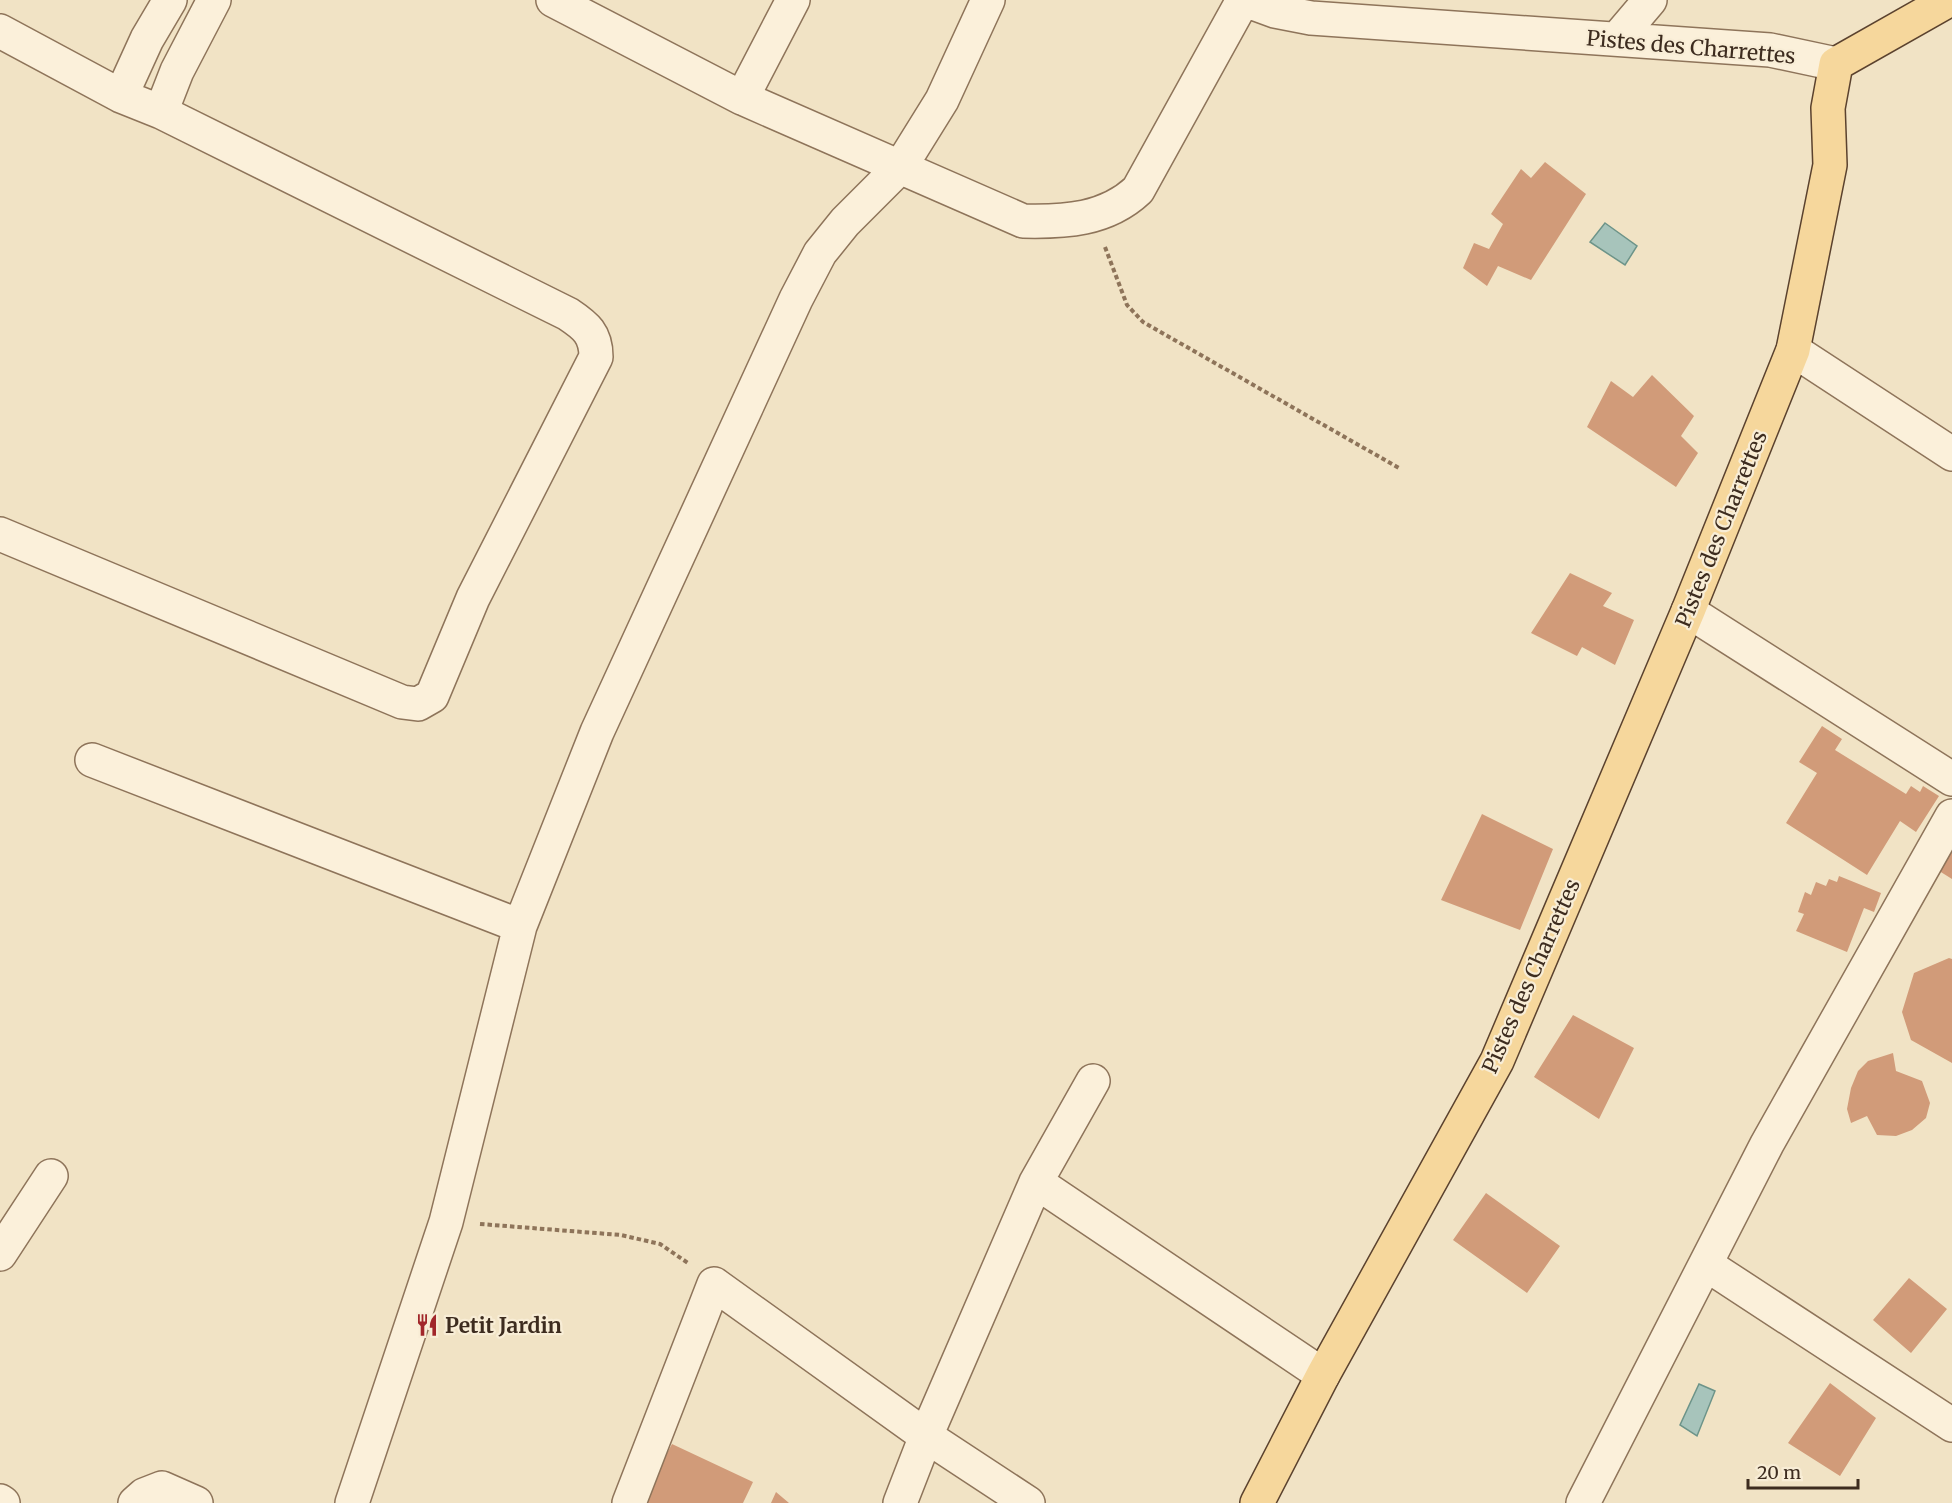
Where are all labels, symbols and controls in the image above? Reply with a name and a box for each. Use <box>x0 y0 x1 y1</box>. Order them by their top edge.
street label: Pistes des Charrettes <box>1585 24 1797 70</box>
street label: Pistes des Charrettes <box>1669 427 1773 631</box>
street label: Pistes des Charrettes <box>1476 875 1586 1077</box>
restaurant icon: Petit Jardin <box>414 1312 440 1338</box>
place label: Petit Jardin <box>445 1312 562 1339</box>
scale bar <box>1748 1452 1858 1490</box>
text: 20 m <box>1757 1461 1801 1484</box>

